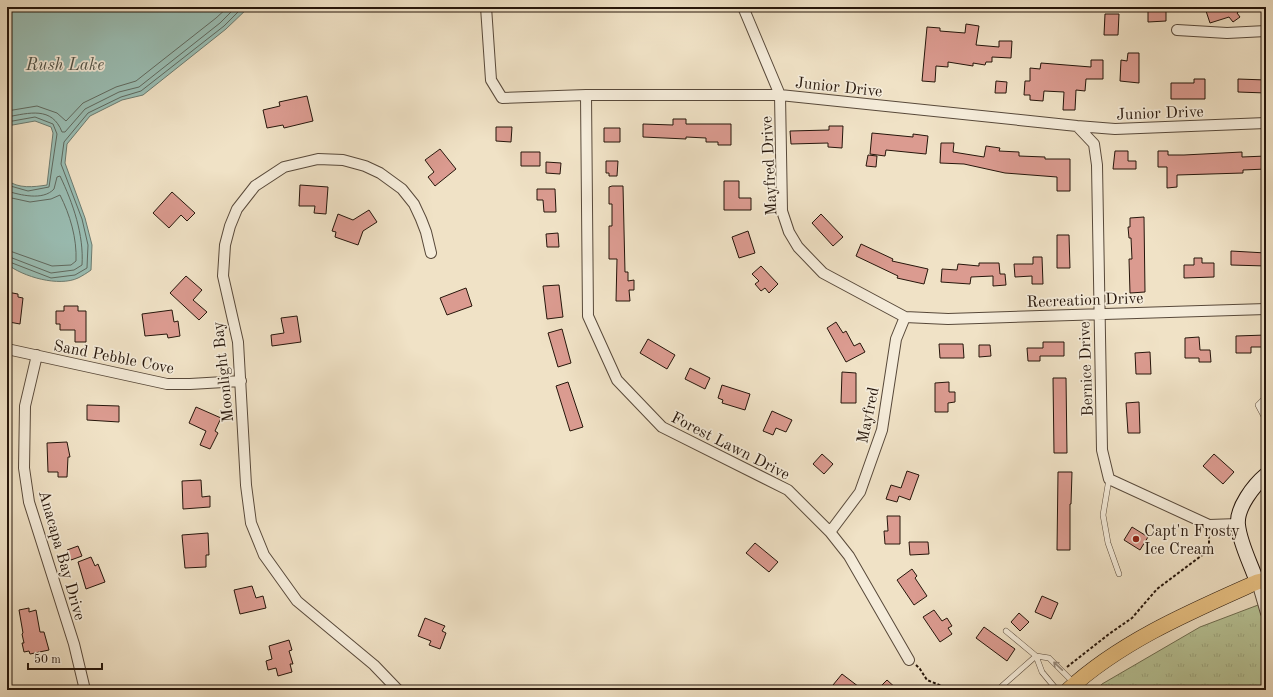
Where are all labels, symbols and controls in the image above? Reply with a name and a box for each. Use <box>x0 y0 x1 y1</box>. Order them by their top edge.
water label: Rush Lake <box>25 57 104 74</box>
street label: Junior Drive <box>794 75 883 101</box>
street label: Junior Drive <box>1116 104 1204 124</box>
street label: Mayfred Drive <box>759 116 781 216</box>
street label: Recreation Drive <box>1026 291 1144 311</box>
street label: Moonlight Bay <box>211 320 237 423</box>
street label: Bernice Drive <box>1077 321 1097 417</box>
street label: Sand Pebble Cove <box>52 338 175 377</box>
street label: Mayfred <box>855 386 883 445</box>
street label: Forest Lawn Drive <box>668 410 792 484</box>
street label: Anacapa Bay Drive <box>35 489 87 622</box>
place label: Capt'n Frosty Ice Cream <box>1144 524 1240 558</box>
marker: Capt'n Frosty Ice Cream <box>1131 534 1141 544</box>
scale bar <box>28 645 102 671</box>
text: 50 m <box>34 653 61 666</box>
one-way arrow <box>1053 661 1063 671</box>

